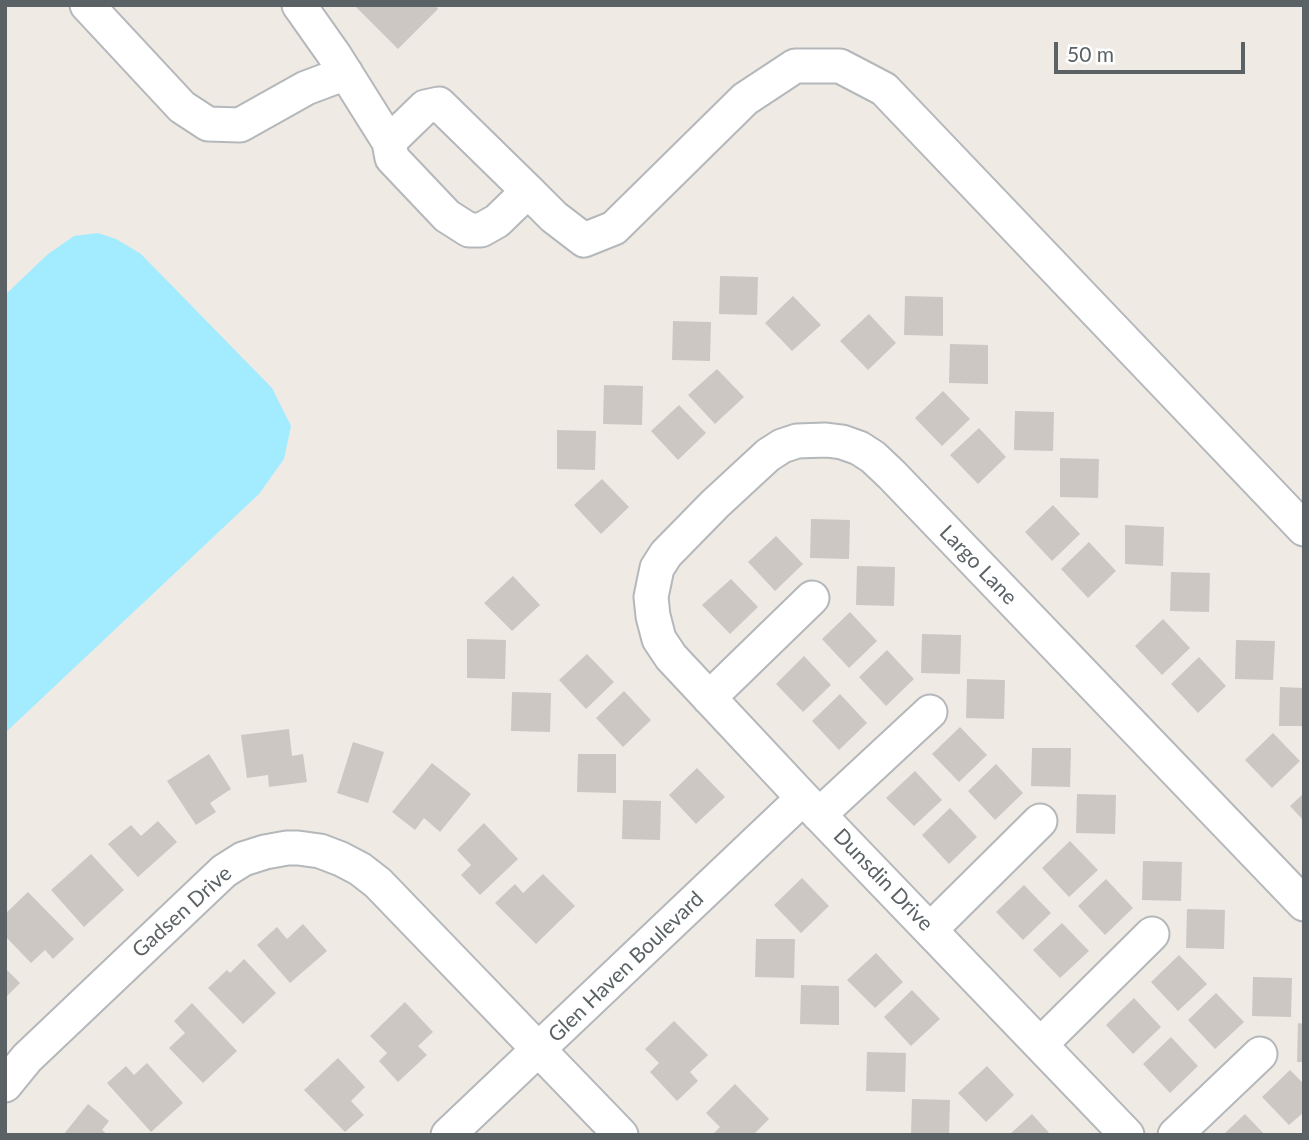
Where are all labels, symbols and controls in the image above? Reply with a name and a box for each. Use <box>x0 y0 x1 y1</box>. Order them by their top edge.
scale bar <box>1057 28 1248 72</box>
text: 50 m <box>1067 41 1114 66</box>
street label: Largo Lane <box>934 520 1022 610</box>
street label: Dunsdin Drive <box>828 824 938 936</box>
street label: Gadsen Drive <box>127 861 237 963</box>
street label: Glen Haven Boulevard <box>543 886 709 1048</box>

